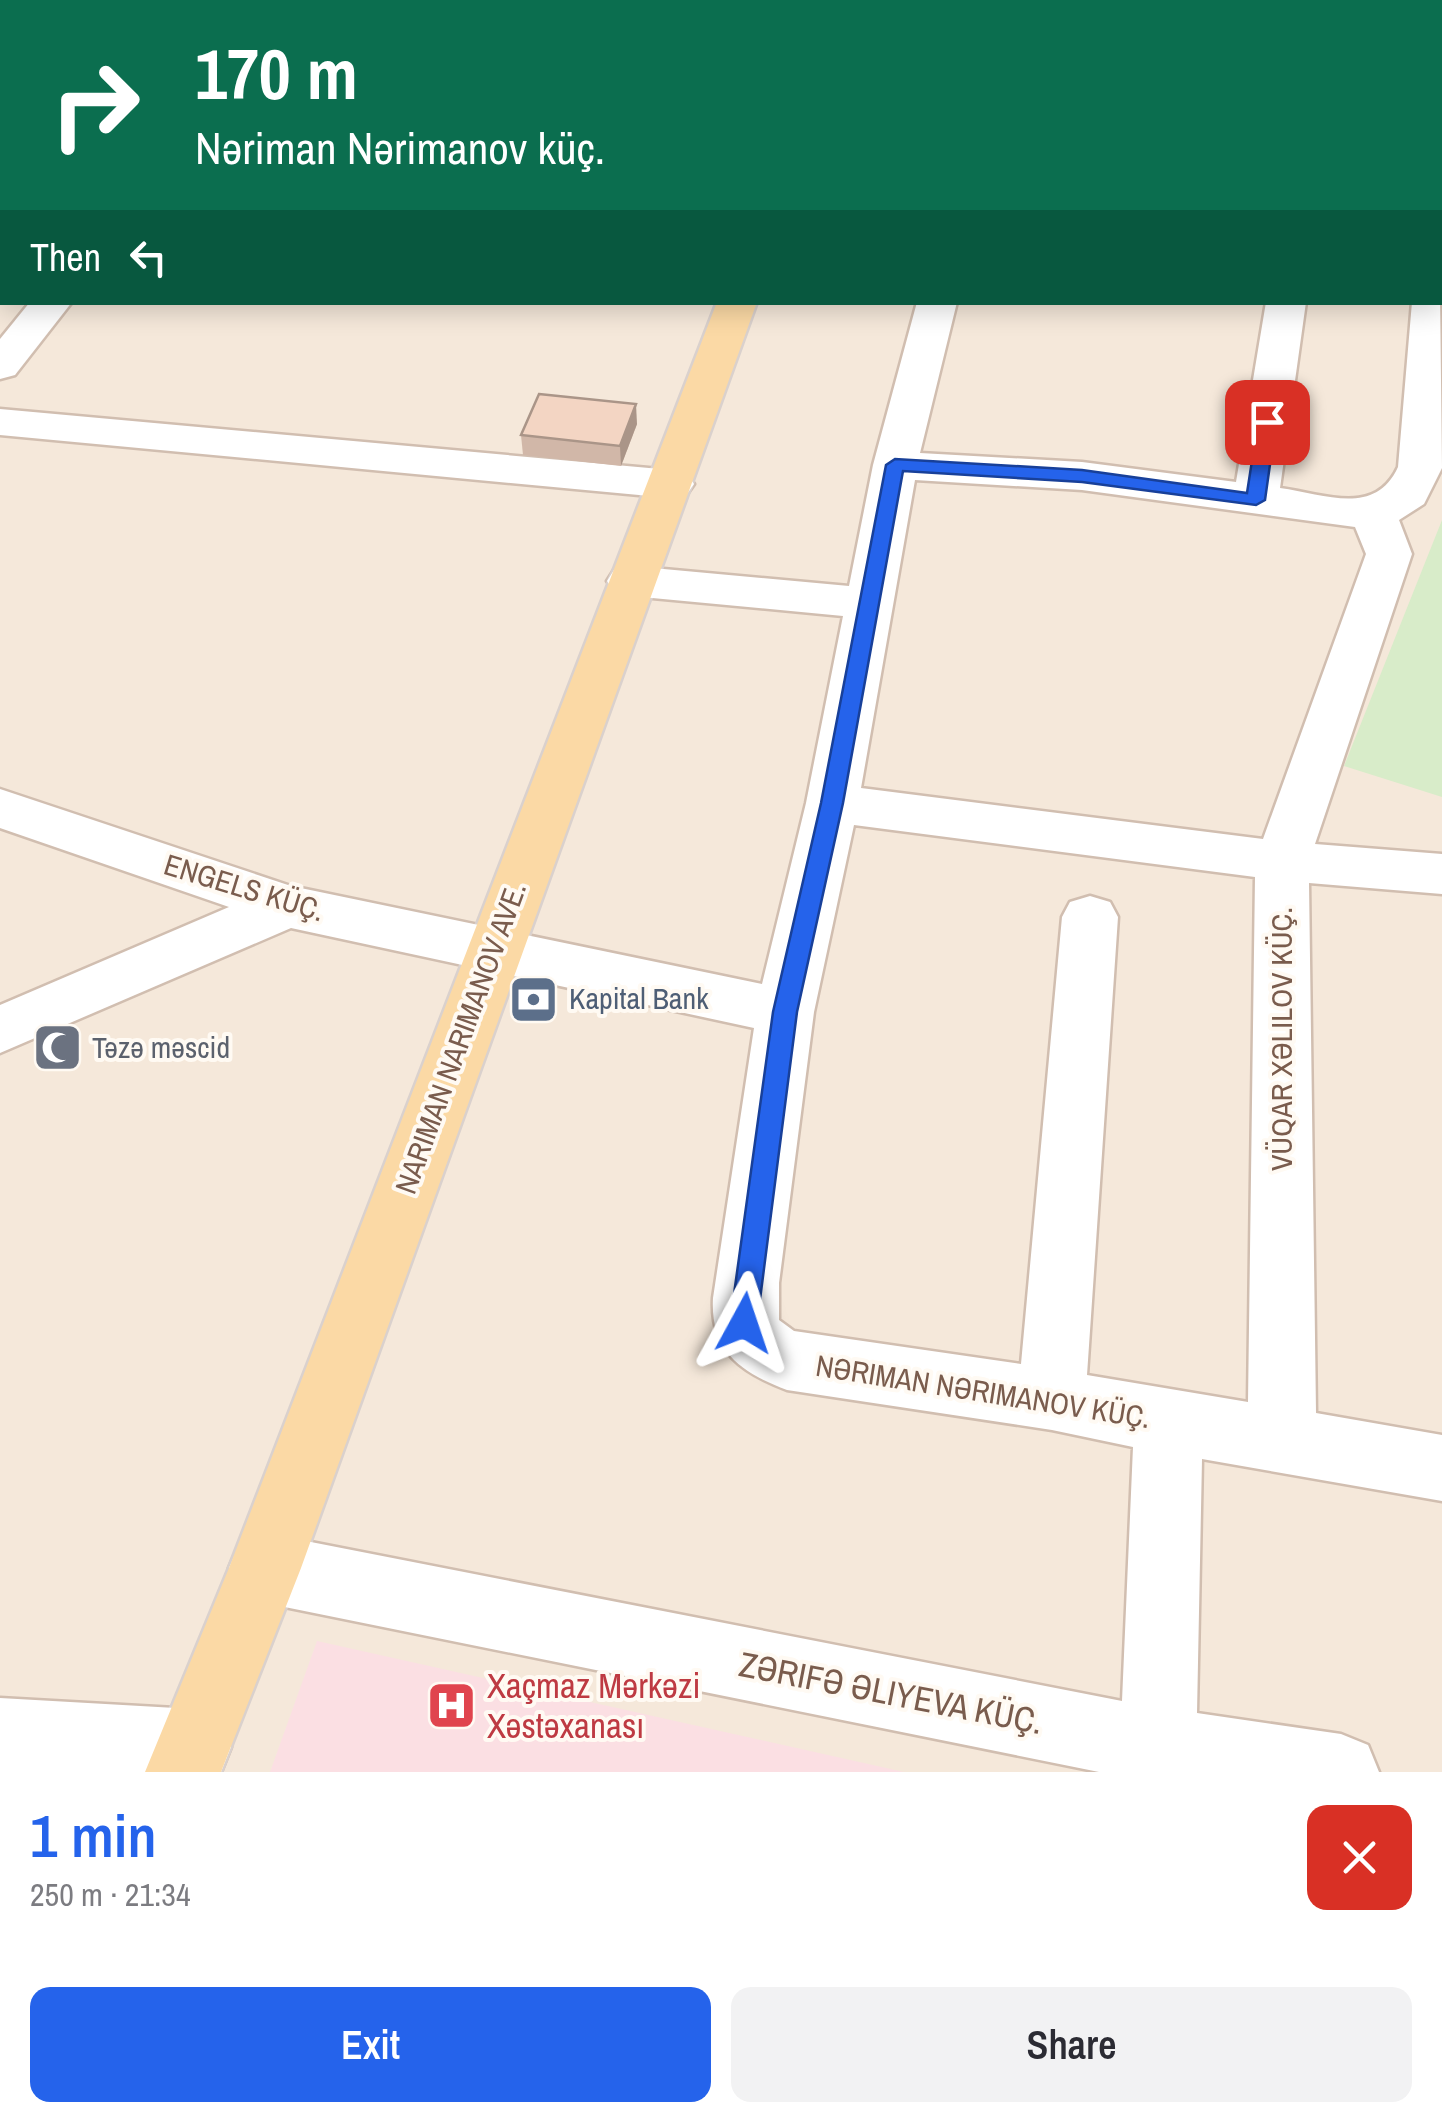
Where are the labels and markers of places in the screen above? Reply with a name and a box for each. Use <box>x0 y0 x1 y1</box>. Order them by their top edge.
pin <box>1225 380 1310 465</box>
bank icon: Kapital Bank <box>508 973 560 1025</box>
place label: Kapital Bank <box>569 978 709 1018</box>
mosque icon: Təzə məscid <box>31 1022 83 1074</box>
place label: Təzə məscid <box>92 1027 230 1067</box>
place label: Xaçmaz Mərkəzi Xəstəxanası <box>487 1662 700 1749</box>
hospital icon: Xaçmaz Mərkəzi Xəstəxanası <box>426 1680 478 1732</box>

